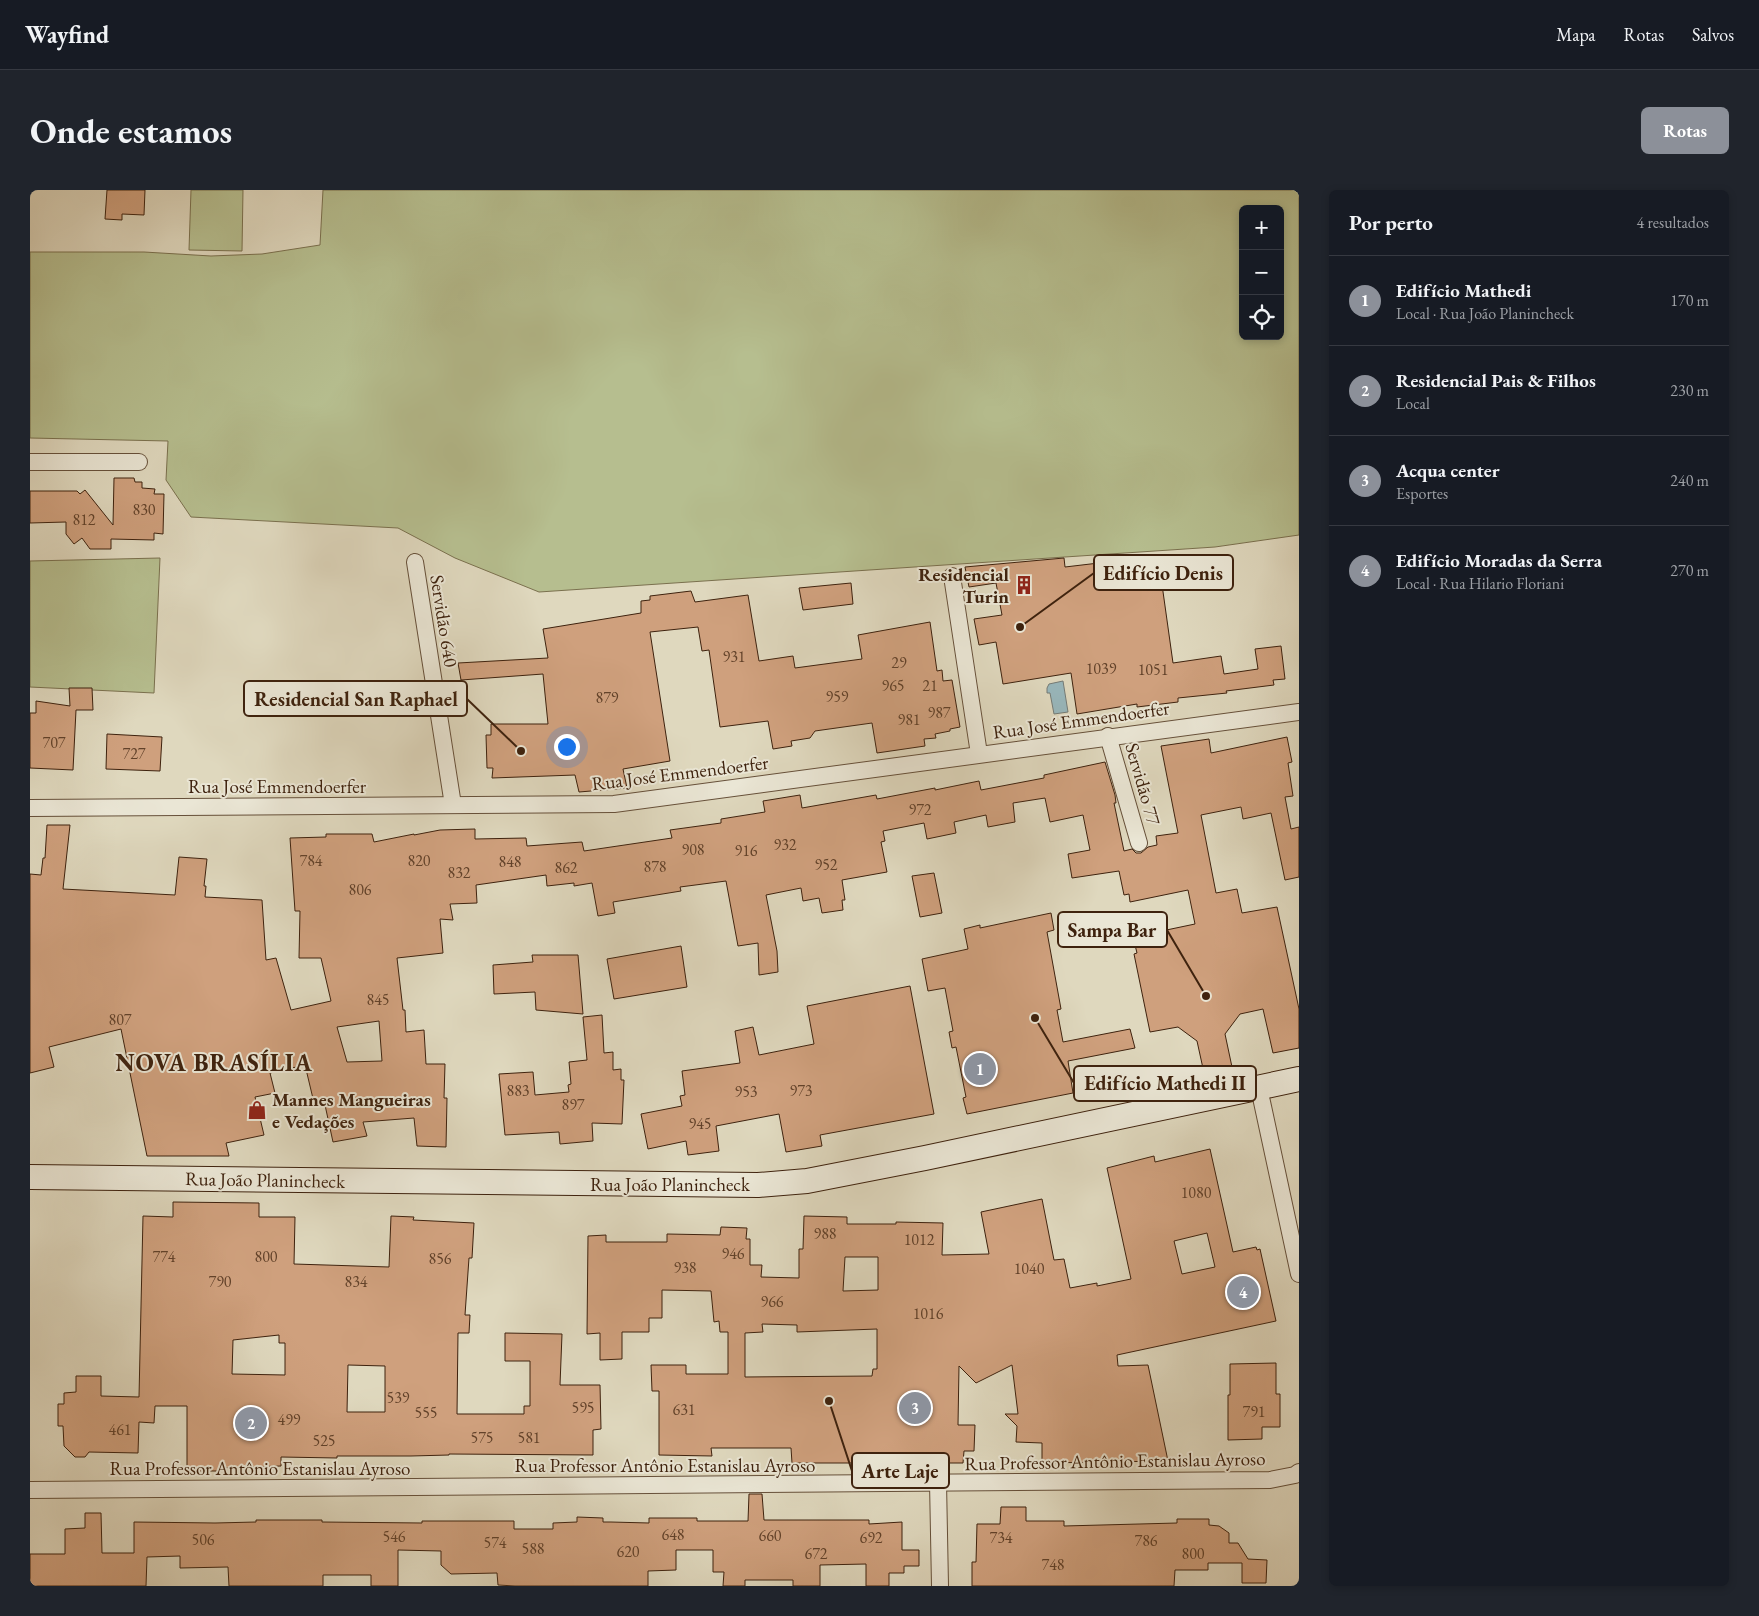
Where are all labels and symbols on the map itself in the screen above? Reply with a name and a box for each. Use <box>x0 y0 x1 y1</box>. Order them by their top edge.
house number: 830 <box>132 499 156 520</box>
house number: 812 <box>72 509 96 530</box>
callout: Edifício Denis <box>1094 555 1233 590</box>
text: Edifício Denis <box>1103 560 1223 586</box>
place label: Residencial Turin <box>918 562 1010 609</box>
street label: Servidão 640 <box>424 573 464 669</box>
building icon: Residencial Turin <box>1013 574 1035 596</box>
house number: 931 <box>722 646 746 667</box>
house number: 29 <box>891 652 907 673</box>
house number: 1039 <box>1086 658 1117 679</box>
house number: 1051 <box>1138 659 1168 680</box>
house number: 965 <box>881 675 905 696</box>
house number: 21 <box>922 675 938 696</box>
callout: Residencial San Raphael <box>244 681 467 716</box>
text: Residencial San Raphael <box>254 686 458 712</box>
house number: 959 <box>825 686 849 707</box>
house number: 879 <box>595 687 619 708</box>
street label: Rua José Emmendoerfer <box>991 695 1172 745</box>
house number: 987 <box>927 702 951 723</box>
house number: 981 <box>897 709 921 730</box>
house number: 707 <box>42 732 66 753</box>
your location <box>554 734 580 760</box>
street label: Servidão 77 <box>1119 740 1167 829</box>
house number: 727 <box>122 743 146 764</box>
street label: Rua José Emmendoerfer <box>590 750 770 796</box>
street label: Rua José Emmendoerfer <box>188 774 367 799</box>
house number: 972 <box>908 799 932 820</box>
house number: 932 <box>773 834 797 855</box>
house number: 908 <box>681 839 705 860</box>
house number: 916 <box>734 840 758 861</box>
house number: 784 <box>299 850 323 871</box>
house number: 820 <box>407 850 431 871</box>
house number: 848 <box>498 851 522 872</box>
house number: 952 <box>814 854 838 875</box>
house number: 878 <box>643 856 667 877</box>
house number: 862 <box>554 857 578 878</box>
house number: 832 <box>447 862 471 883</box>
house number: 806 <box>348 879 372 900</box>
callout: Sampa Bar <box>1058 912 1167 947</box>
text: Sampa Bar <box>1068 917 1157 943</box>
house number: 845 <box>366 989 390 1010</box>
house number: 807 <box>108 1009 132 1030</box>
district label: NOVA BRASÍLIA <box>115 1047 313 1078</box>
pin: 1 <box>964 1050 996 1088</box>
callout: Edifício Mathedi II <box>1074 1066 1256 1101</box>
text: Edifício Mathedi II <box>1084 1070 1246 1096</box>
house number: 883 <box>506 1080 530 1101</box>
house number: 973 <box>789 1080 813 1101</box>
house number: 953 <box>734 1081 758 1102</box>
place label: Mannes Mangueiras e Vedações <box>272 1087 431 1134</box>
house number: 897 <box>561 1094 585 1115</box>
shop icon: Mannes Mangueiras e Vedações <box>246 1099 268 1121</box>
house number: 945 <box>688 1113 712 1134</box>
street label: Rua João Planincheck <box>185 1166 346 1194</box>
street label: Rua João Planincheck <box>590 1172 751 1197</box>
house number: 1080 <box>1181 1182 1212 1203</box>
house number: 988 <box>813 1223 837 1244</box>
house number: 1012 <box>904 1229 935 1250</box>
house number: 946 <box>721 1243 745 1264</box>
house number: 774 <box>152 1246 176 1267</box>
house number: 800 <box>254 1246 278 1267</box>
house number: 856 <box>428 1248 452 1269</box>
house number: 938 <box>673 1257 697 1278</box>
house number: 1040 <box>1014 1258 1045 1279</box>
house number: 790 <box>208 1271 232 1292</box>
house number: 834 <box>344 1271 368 1292</box>
pin: 4 <box>1227 1273 1259 1311</box>
house number: 966 <box>760 1291 784 1312</box>
house number: 1016 <box>913 1303 944 1324</box>
house number: 539 <box>386 1387 410 1408</box>
pin: 3 <box>899 1389 931 1427</box>
house number: 595 <box>571 1397 595 1418</box>
house number: 631 <box>672 1399 696 1420</box>
house number: 791 <box>1242 1401 1266 1422</box>
house number: 555 <box>414 1402 438 1423</box>
pin: 2 <box>235 1404 267 1442</box>
house number: 499 <box>277 1409 301 1430</box>
house number: 461 <box>108 1419 132 1440</box>
house number: 575 <box>470 1427 494 1448</box>
house number: 581 <box>517 1427 541 1448</box>
house number: 525 <box>312 1430 336 1451</box>
street label: Rua Professor Antônio Estanislau Ayroso <box>964 1446 1266 1476</box>
street label: Rua Professor Antônio Estanislau Ayroso <box>514 1453 816 1478</box>
callout: Arte Laje <box>852 1453 949 1488</box>
street label: Rua Professor Antônio Estanislau Ayroso <box>109 1456 411 1481</box>
text: Arte Laje <box>860 1458 939 1484</box>
house number: 648 <box>661 1524 685 1545</box>
house number: 660 <box>758 1525 782 1546</box>
house number: 546 <box>382 1526 406 1547</box>
house number: 692 <box>859 1527 883 1548</box>
house number: 734 <box>989 1527 1013 1548</box>
house number: 506 <box>191 1529 215 1550</box>
house number: 786 <box>1134 1530 1158 1551</box>
house number: 574 <box>483 1532 507 1553</box>
house number: 588 <box>521 1538 545 1559</box>
house number: 620 <box>616 1541 640 1562</box>
house number: 672 <box>804 1543 828 1564</box>
house number: 800 <box>1181 1543 1205 1564</box>
house number: 748 <box>1041 1554 1065 1575</box>

